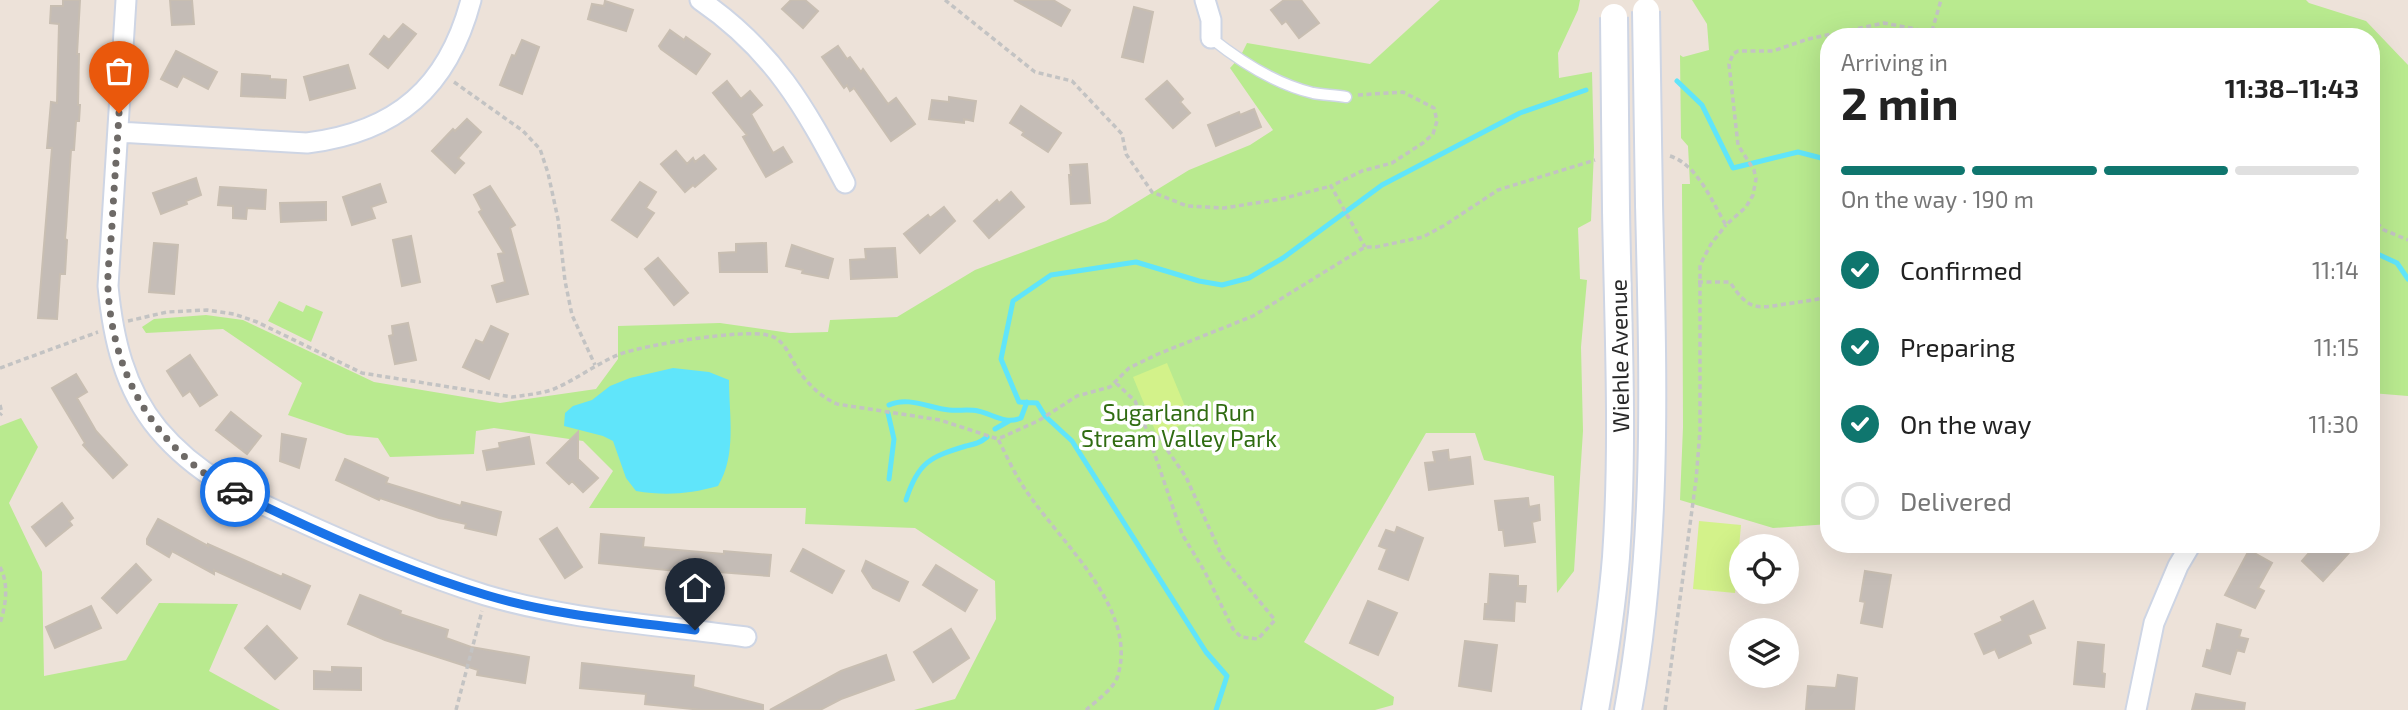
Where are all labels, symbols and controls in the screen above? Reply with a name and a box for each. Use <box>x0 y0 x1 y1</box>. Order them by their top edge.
pin <box>89 41 149 113</box>
text: Arriving in <box>1841 48 1948 76</box>
icon: bag <box>100 52 138 90</box>
text: 11:38–11:43 <box>2225 72 2359 103</box>
text: 2 min <box>1841 74 1959 129</box>
text: On the way · 190 m <box>1841 185 2034 213</box>
icon: check <box>1841 251 1879 289</box>
text: Confirmed <box>1900 254 2023 285</box>
text: 11:14 <box>2312 256 2359 284</box>
street label: Wiehle Avenue <box>1604 279 1634 433</box>
icon: check <box>1841 328 1879 366</box>
text: Preparing <box>1900 331 2015 362</box>
text: 11:15 <box>2314 333 2359 361</box>
park label: Sugarland Run Stream Valley Park <box>1081 398 1277 452</box>
icon: check <box>1841 405 1879 443</box>
text: On the way <box>1900 408 2031 439</box>
text: 11:30 <box>2309 410 2359 438</box>
courier <box>200 457 270 527</box>
icon: car <box>216 473 254 511</box>
text: Delivered <box>1900 485 2012 516</box>
map controls <box>1729 534 1799 688</box>
button: locate <box>1729 534 1799 604</box>
pin <box>665 558 725 630</box>
icon: home <box>676 569 714 607</box>
button: layers <box>1729 618 1799 688</box>

